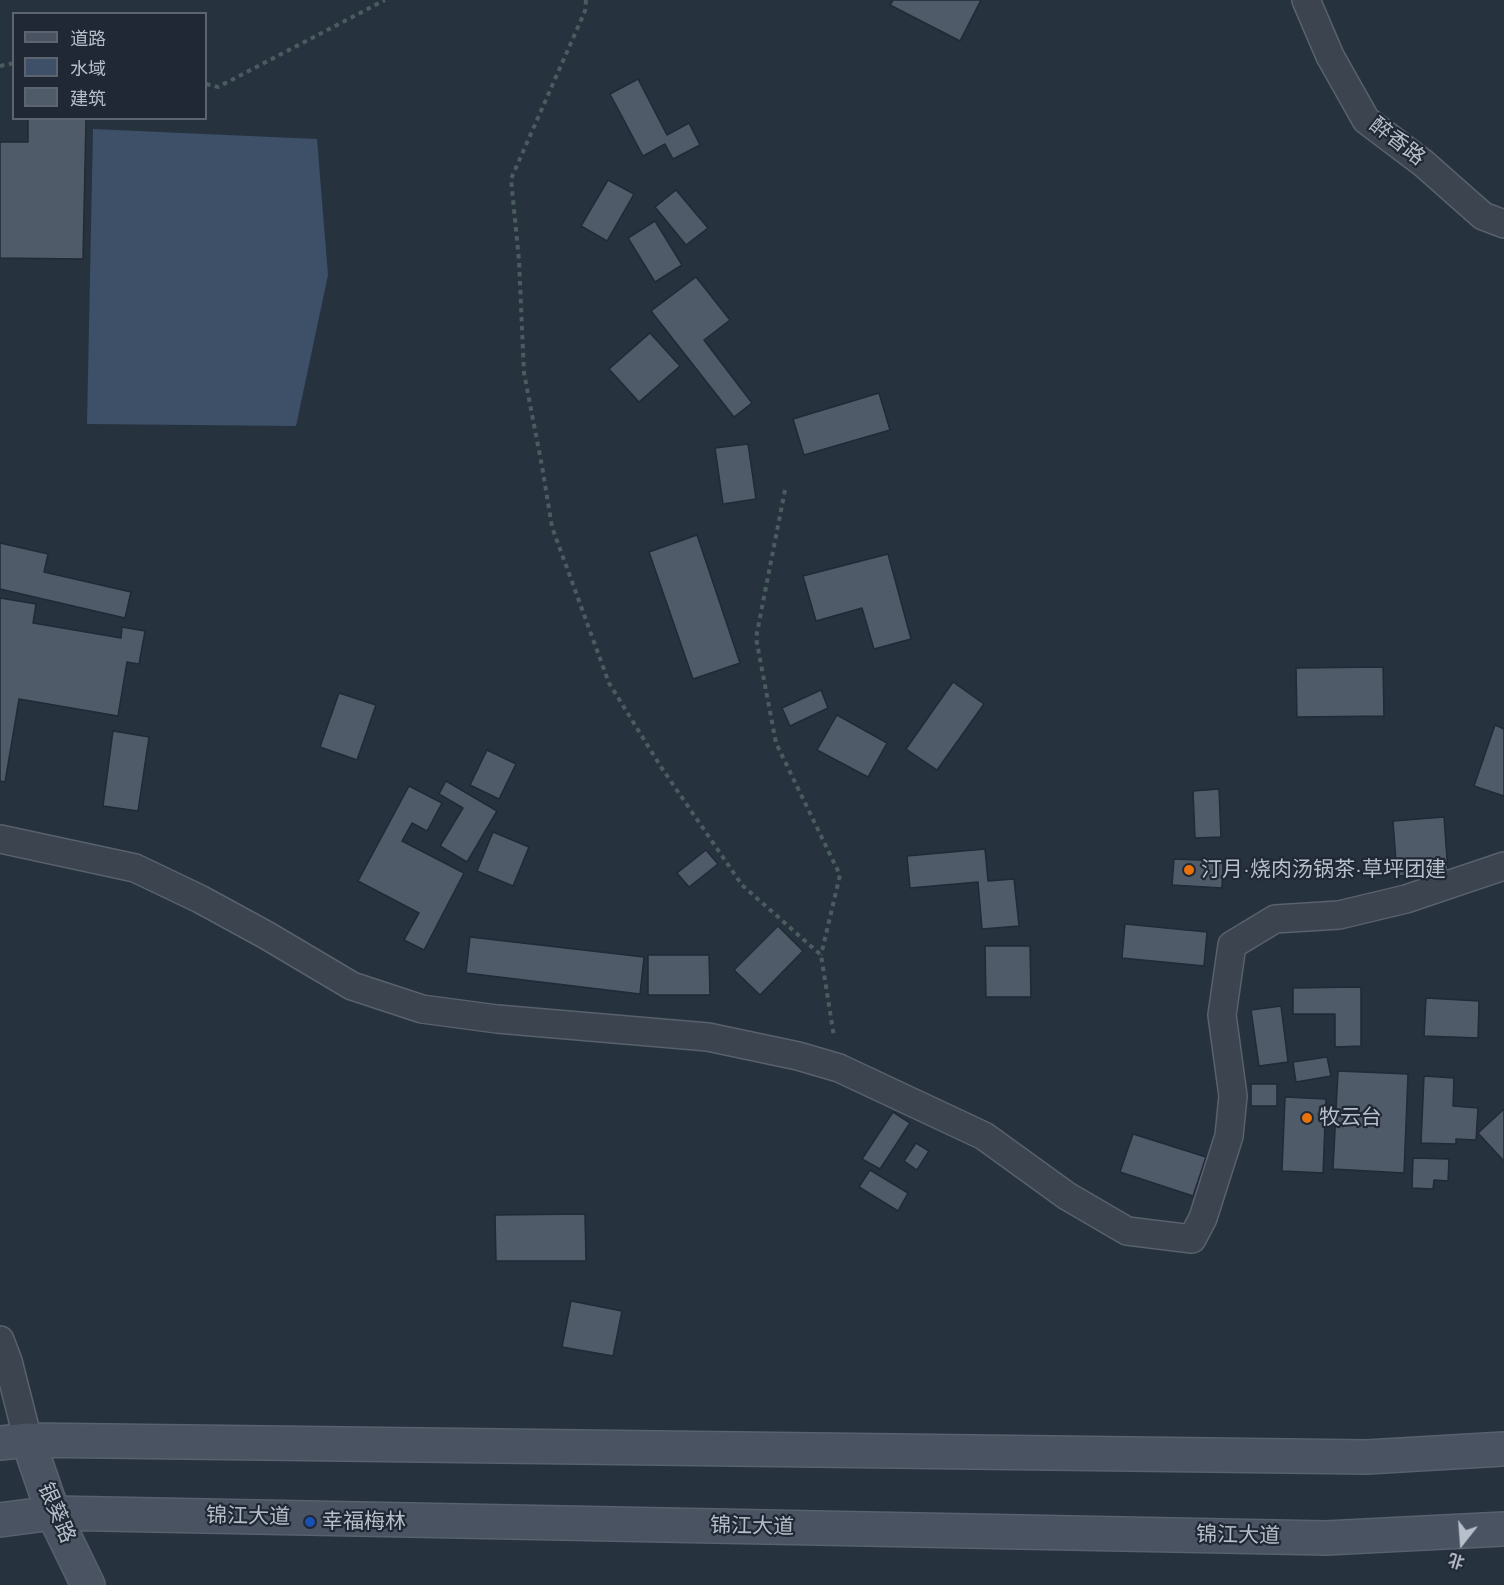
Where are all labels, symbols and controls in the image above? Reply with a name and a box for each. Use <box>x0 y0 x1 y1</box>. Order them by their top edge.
legend <box>12 12 207 120</box>
text: 道路 <box>70 29 106 49</box>
text: 水域 <box>70 59 106 79</box>
text: 建筑 <box>70 89 106 109</box>
street label: 醉香路 <box>1364 113 1430 171</box>
place label: 汀月·烧肉汤锅茶·草坪团建 <box>1201 857 1446 883</box>
marker: 汀月·烧肉汤锅茶·草坪团建 <box>1182 863 1196 877</box>
place label: 牧云台 <box>1319 1105 1382 1131</box>
marker: 牧云台 <box>1300 1111 1314 1125</box>
street label: 银葵路 <box>32 1479 80 1547</box>
street label: 锦江大道 <box>206 1504 290 1530</box>
place label: 幸福梅林 <box>322 1509 406 1535</box>
north arrow <box>1432 1513 1492 1573</box>
street label: 锦江大道 <box>710 1514 794 1540</box>
marker: 幸福梅林 <box>303 1515 317 1529</box>
street label: 锦江大道 <box>1196 1523 1280 1549</box>
text: 北 <box>1446 1550 1467 1571</box>

